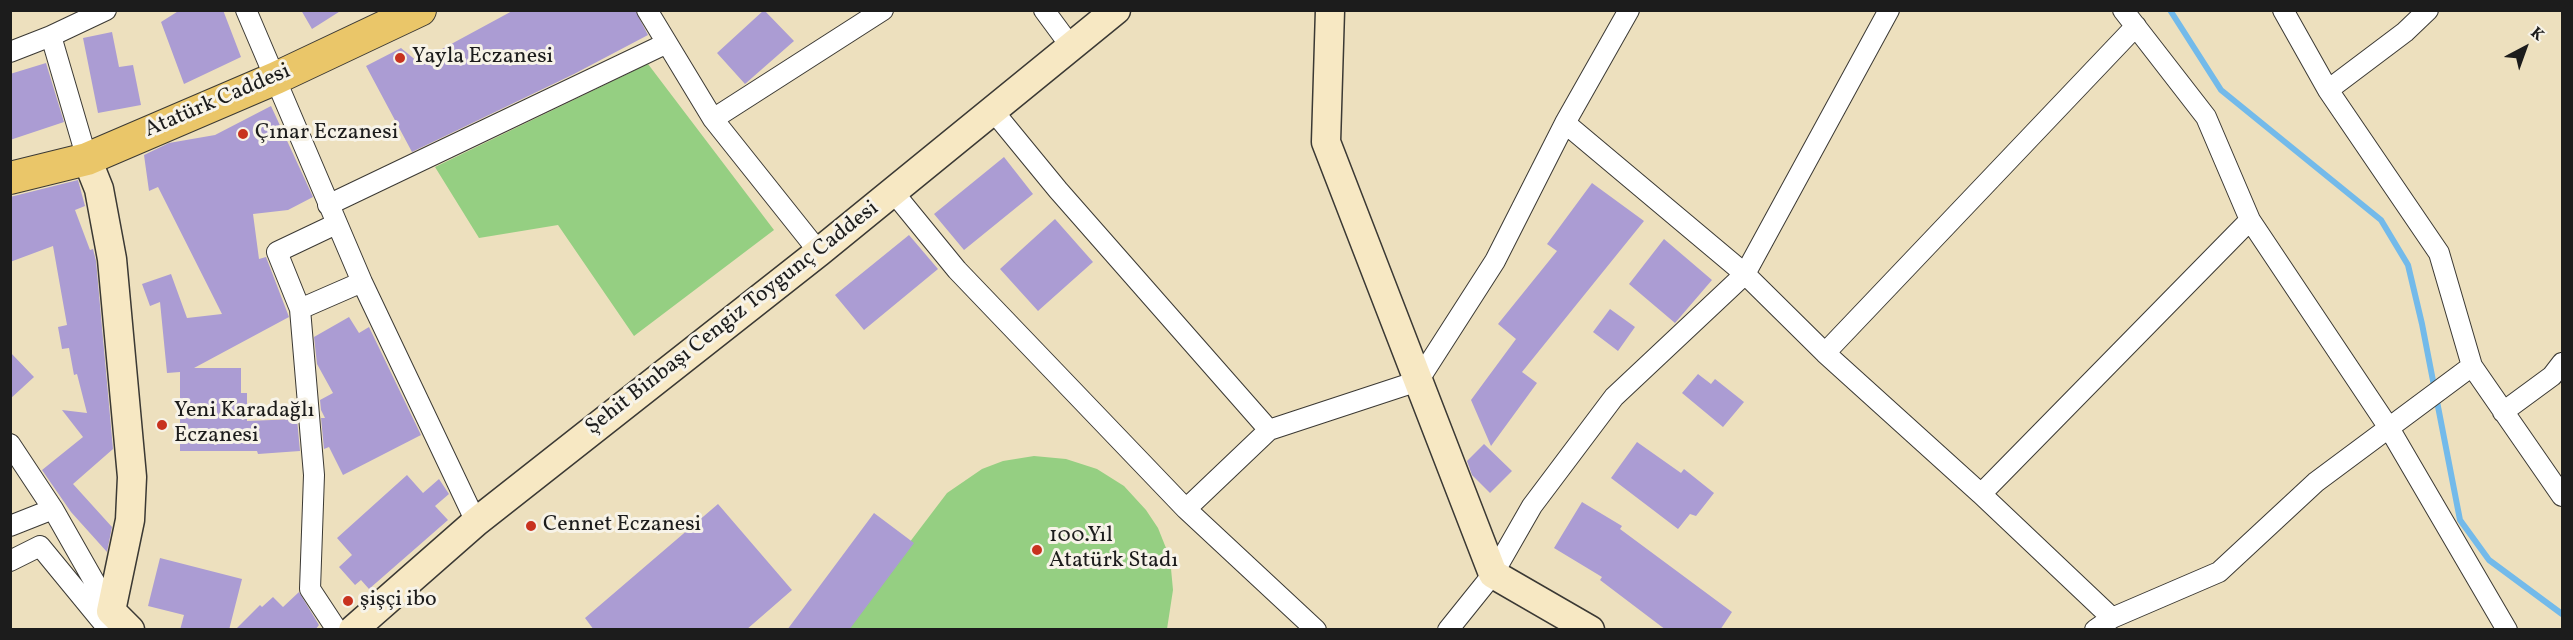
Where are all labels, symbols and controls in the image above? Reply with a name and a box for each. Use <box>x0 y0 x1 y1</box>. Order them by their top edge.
north arrow <box>2495 18 2555 78</box>
text: K <box>2525 22 2548 47</box>
place label: Yayla Eczanesi <box>412 45 553 71</box>
marker: Yayla Eczanesi <box>393 51 407 65</box>
street label: Atatürk Caddesi <box>141 59 295 145</box>
place label: Çınar Eczanesi <box>255 121 398 147</box>
marker: Çınar Eczanesi <box>236 127 250 141</box>
street label: Şehit Binbaşı Cengiz Toygunç Caddesi <box>581 196 885 442</box>
place label: Yeni Karadağlı Eczanesi <box>174 399 314 451</box>
marker: Yeni Karadağlı Eczanesi <box>155 418 169 432</box>
place label: Cennet Eczanesi <box>543 513 701 539</box>
marker: Cennet Eczanesi <box>524 519 538 533</box>
place label: 100.Yıl Atatürk Stadı <box>1049 524 1178 576</box>
marker: 100.Yıl Atatürk Stadı <box>1030 543 1044 557</box>
place label: şişçi ibo <box>360 588 437 614</box>
marker: şişçi ibo <box>341 594 355 608</box>

